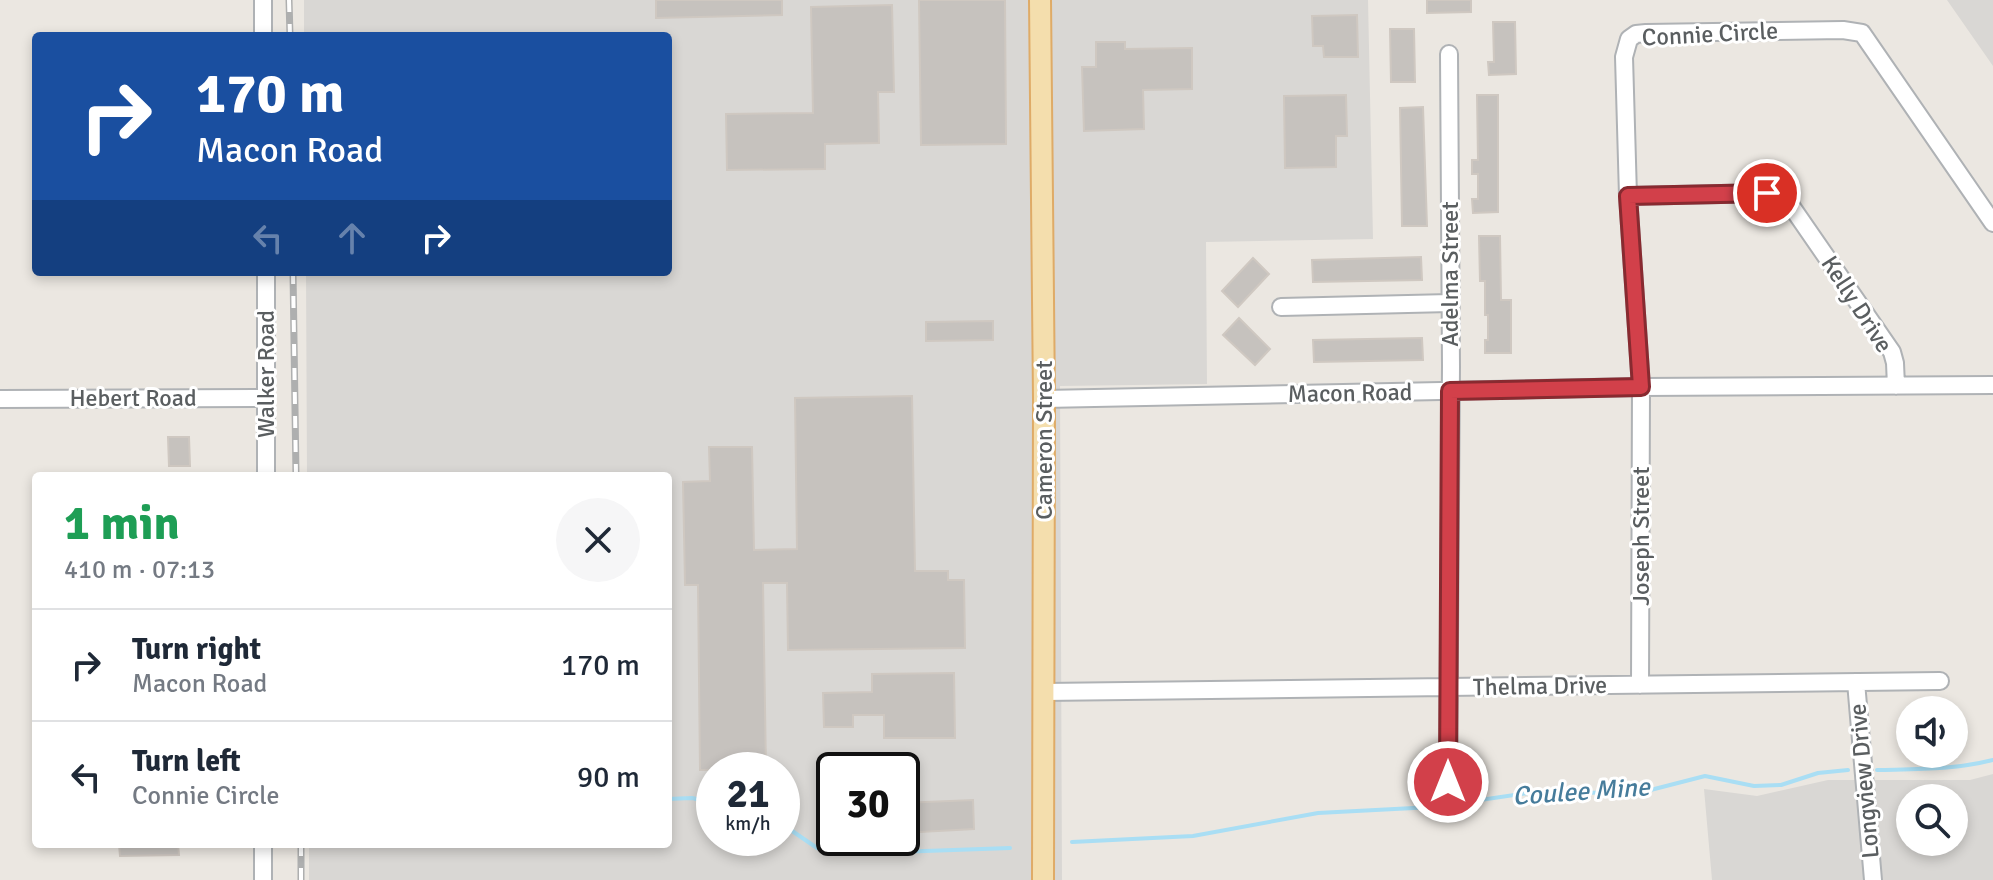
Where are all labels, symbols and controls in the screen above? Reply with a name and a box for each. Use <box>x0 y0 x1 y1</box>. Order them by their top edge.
street label: Connie Circle <box>1641 15 1779 53</box>
text: 170 m <box>196 59 344 128</box>
icon: right <box>64 64 168 168</box>
text: Macon Road <box>196 128 383 173</box>
pin <box>1733 159 1801 227</box>
icon: arrive <box>1745 171 1789 215</box>
street label: Adelma Street <box>1435 201 1465 347</box>
icon: left <box>246 216 290 260</box>
icon: ahead <box>330 216 374 260</box>
icon: right <box>414 216 458 260</box>
street label: Kelly Drive <box>1815 250 1899 358</box>
street label: Walker Road <box>251 310 281 438</box>
street label: Cameron Street <box>1029 360 1059 520</box>
street label: Macon Road <box>1287 377 1413 409</box>
street label: Hebert Road <box>69 383 197 413</box>
street label: Joseph Street <box>1626 466 1656 606</box>
text: 1 min <box>64 494 180 553</box>
button: close <box>556 498 640 582</box>
text: 410 m · 07:13 <box>64 554 215 586</box>
text: Turn right <box>132 631 261 668</box>
icon: right <box>64 643 108 687</box>
text: 170 m <box>561 647 640 684</box>
text: Macon Road <box>132 668 267 700</box>
street label: Thelma Drive <box>1473 670 1607 702</box>
map controls <box>1896 696 1968 856</box>
button: sound <box>1896 696 1968 768</box>
street label: Longview Drive <box>1842 702 1886 860</box>
position arrow <box>1406 740 1490 824</box>
text: Turn left <box>132 743 241 780</box>
speed limit sign: 30 <box>816 752 920 856</box>
icon: left <box>64 755 108 799</box>
text: 90 m <box>577 759 640 796</box>
text: 21 <box>726 769 770 819</box>
water label: Coulee Mine <box>1511 771 1653 813</box>
text: Connie Circle <box>132 780 280 812</box>
button: search <box>1896 784 1968 856</box>
text: km/h <box>725 811 771 836</box>

